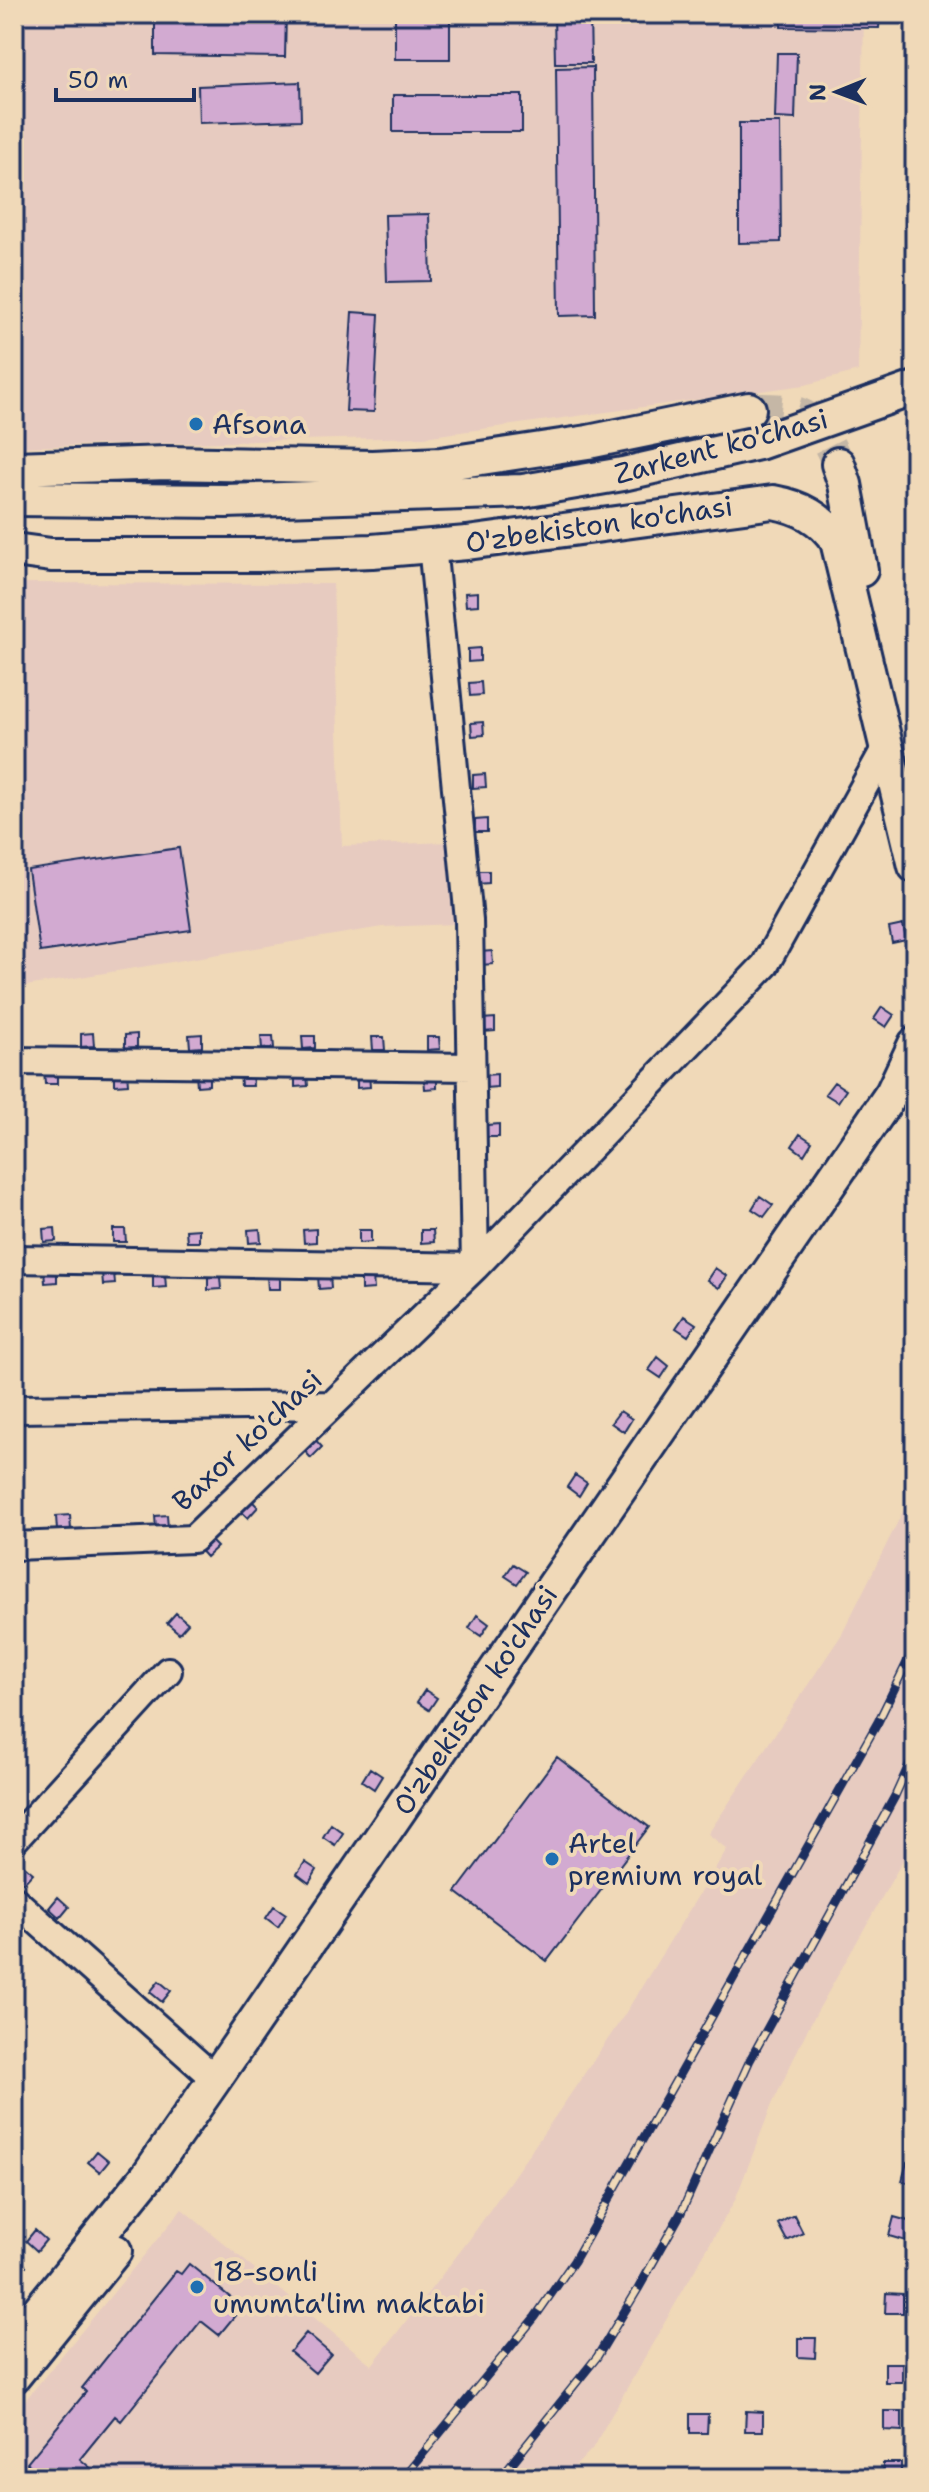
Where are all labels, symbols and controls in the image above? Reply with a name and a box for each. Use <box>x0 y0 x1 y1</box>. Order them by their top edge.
scale bar <box>56 52 194 102</box>
north arrow <box>797 52 877 132</box>
text: 50 m <box>68 64 128 96</box>
text: N <box>803 83 832 101</box>
street label: Zarkent ko'chasi <box>610 399 832 493</box>
place label: Afsona <box>212 405 306 443</box>
marker: Afsona <box>187 415 205 433</box>
street label: O'zbekiston ko'chasi <box>463 486 735 562</box>
street label: Baxor ko'chasi <box>164 1361 330 1519</box>
street label: O'zbekiston ko'chasi <box>384 1578 566 1822</box>
place label: Artel premium royal <box>568 1824 763 1894</box>
marker: Artel premium royal <box>543 1850 561 1868</box>
place label: 18-sonli umumta'lim maktabi <box>213 2252 485 2322</box>
marker: 18-sonli umumta'lim maktabi <box>188 2278 206 2296</box>

